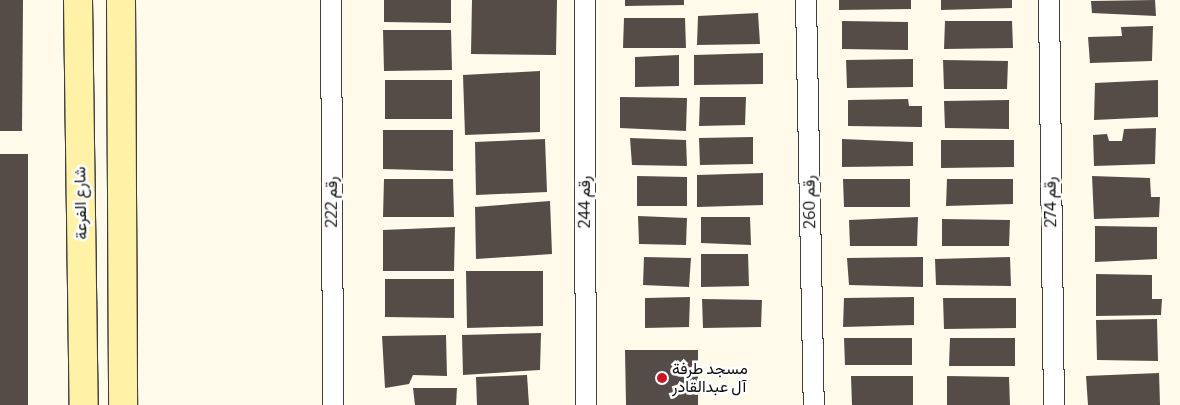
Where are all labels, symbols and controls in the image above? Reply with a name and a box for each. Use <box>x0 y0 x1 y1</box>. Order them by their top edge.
street label: شارع الفرعة <box>71 166 91 240</box>
street label: رقم 260 <box>800 175 820 229</box>
street label: رقم 222 <box>322 176 342 228</box>
street label: رقم 244 <box>575 176 595 228</box>
street label: رقم 274 <box>1041 176 1061 228</box>
place label: مسجد طرفة آل عبدالقادر <box>672 359 748 397</box>
marker: مسجد طرفة آل عبدالقادر <box>656 372 668 384</box>

